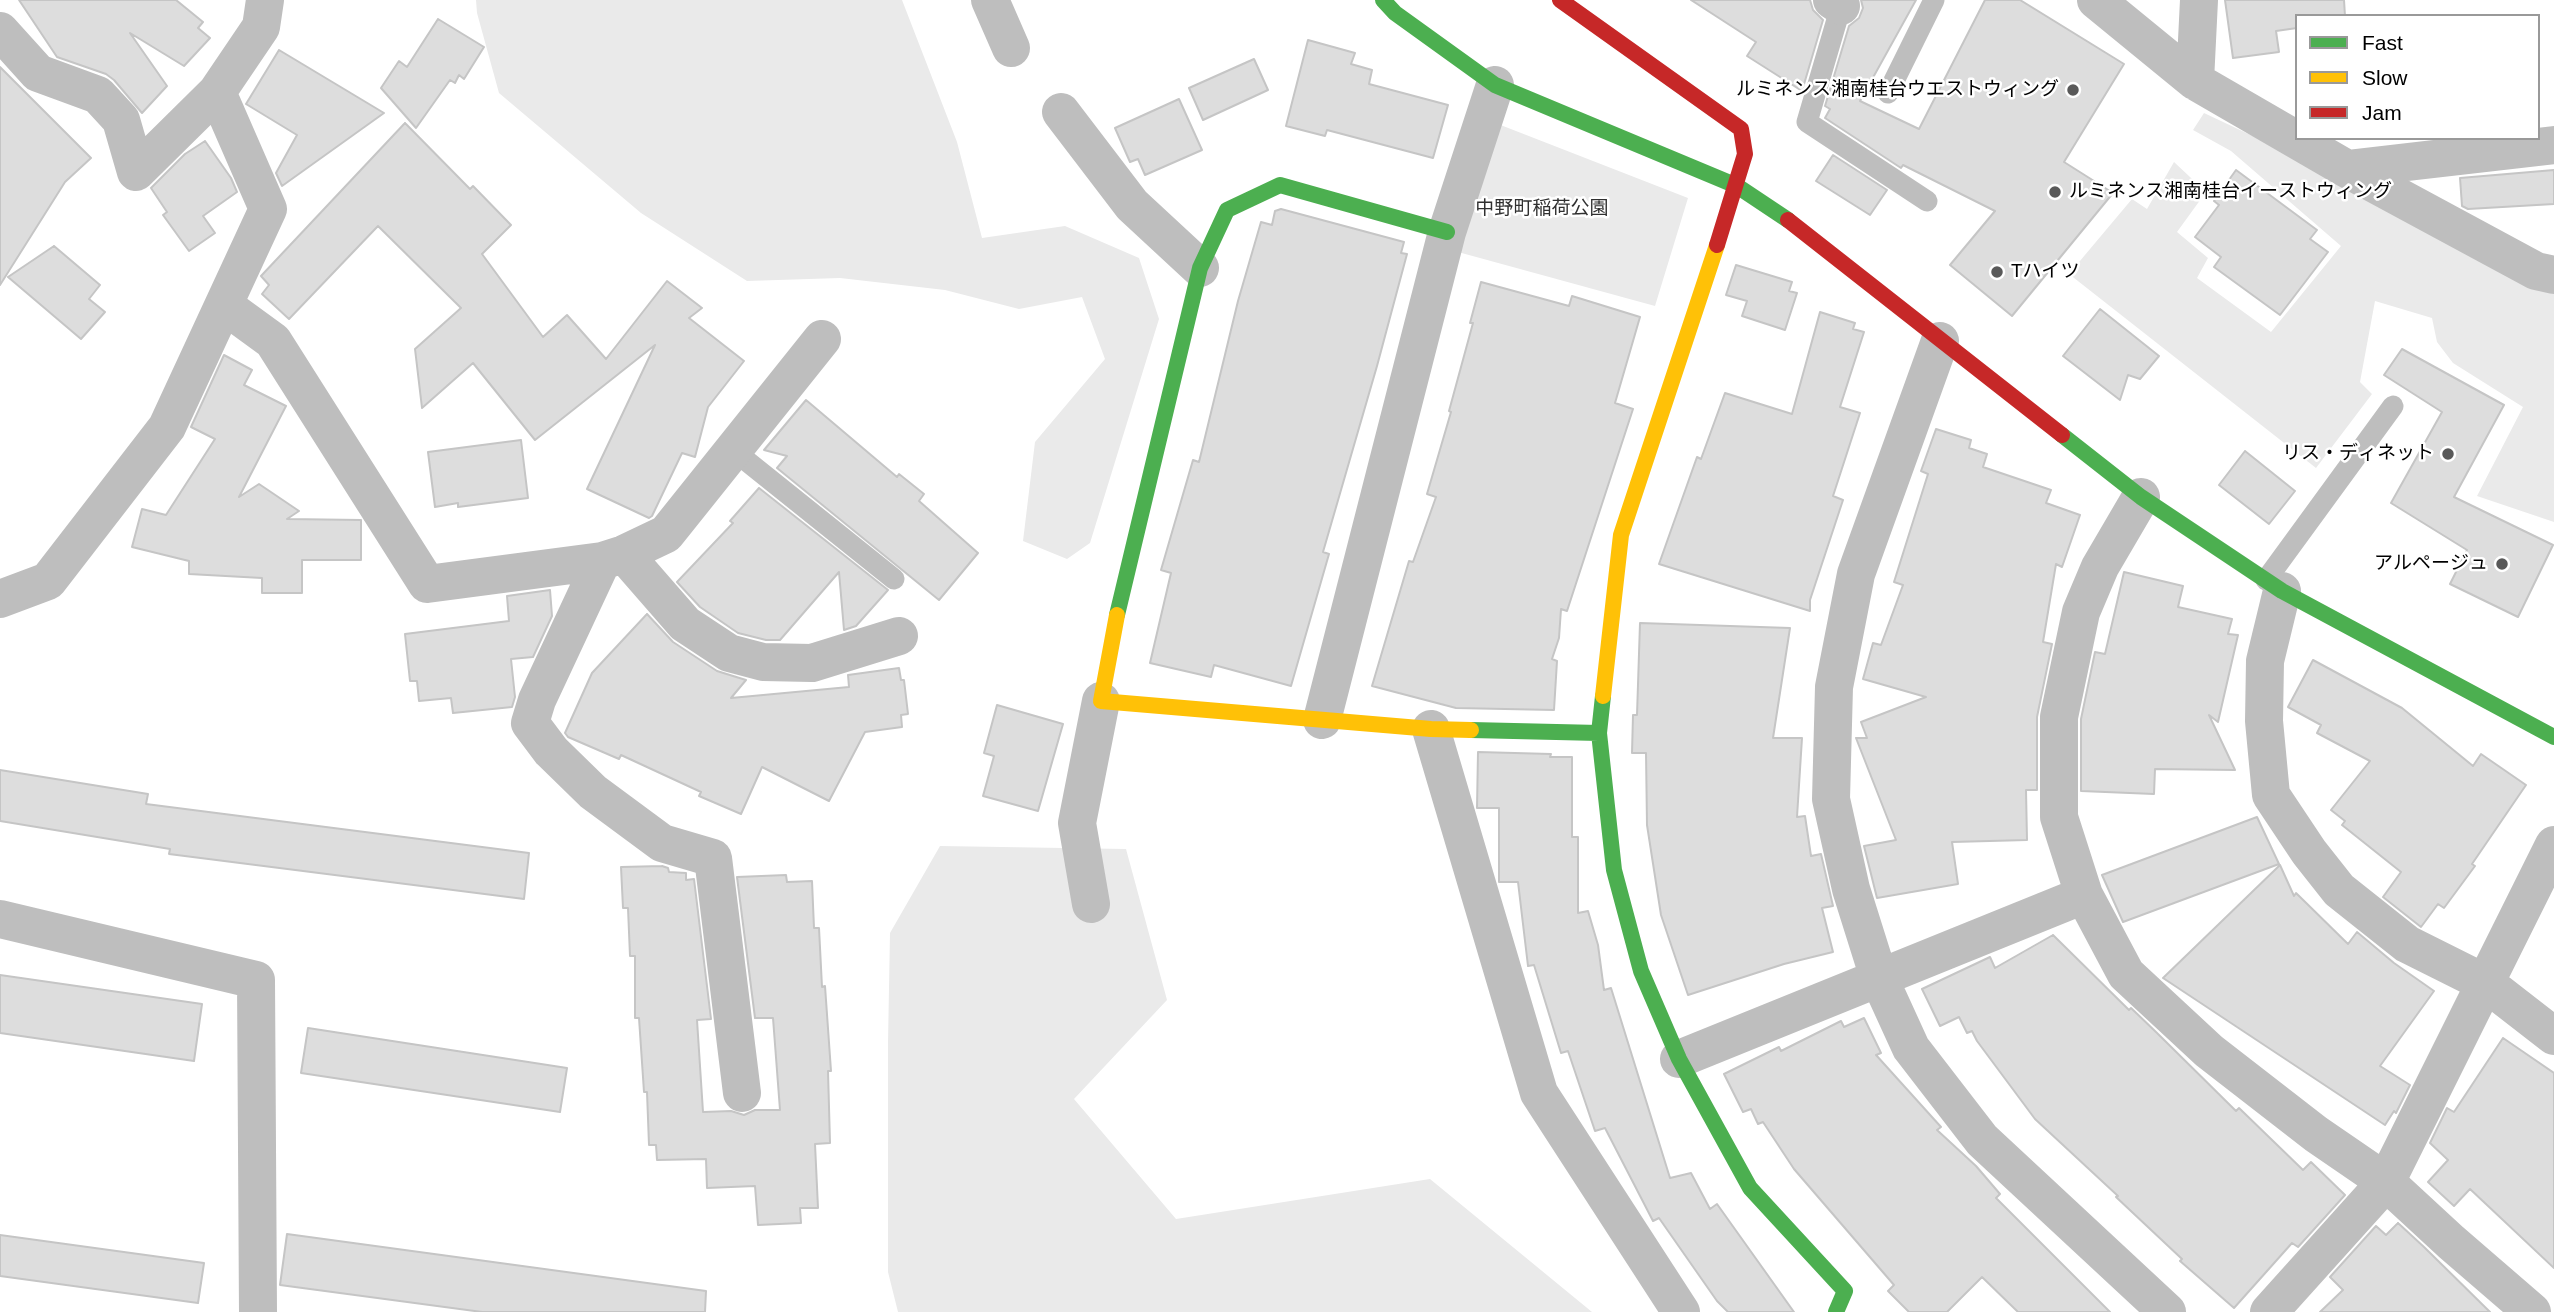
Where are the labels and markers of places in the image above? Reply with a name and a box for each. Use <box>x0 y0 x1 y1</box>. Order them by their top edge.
place label: ルミネンス湘南桂台ウエストウィング <box>1736 79 2059 101</box>
marker: ルミネンス湘南桂台ウエストウィング <box>2065 82 2081 98</box>
place label: ルミネンス湘南桂台イーストウィング <box>2069 181 2392 203</box>
marker: ルミネンス湘南桂台イーストウィング <box>2047 184 2063 200</box>
place label: Tハイツ <box>2011 261 2080 283</box>
marker: Tハイツ <box>1989 264 2005 280</box>
place label: リス・ディネット <box>2282 443 2434 465</box>
marker: リス・ディネット <box>2440 446 2456 462</box>
place label: アルページュ <box>2374 553 2488 575</box>
marker: アルページュ <box>2494 556 2510 572</box>

